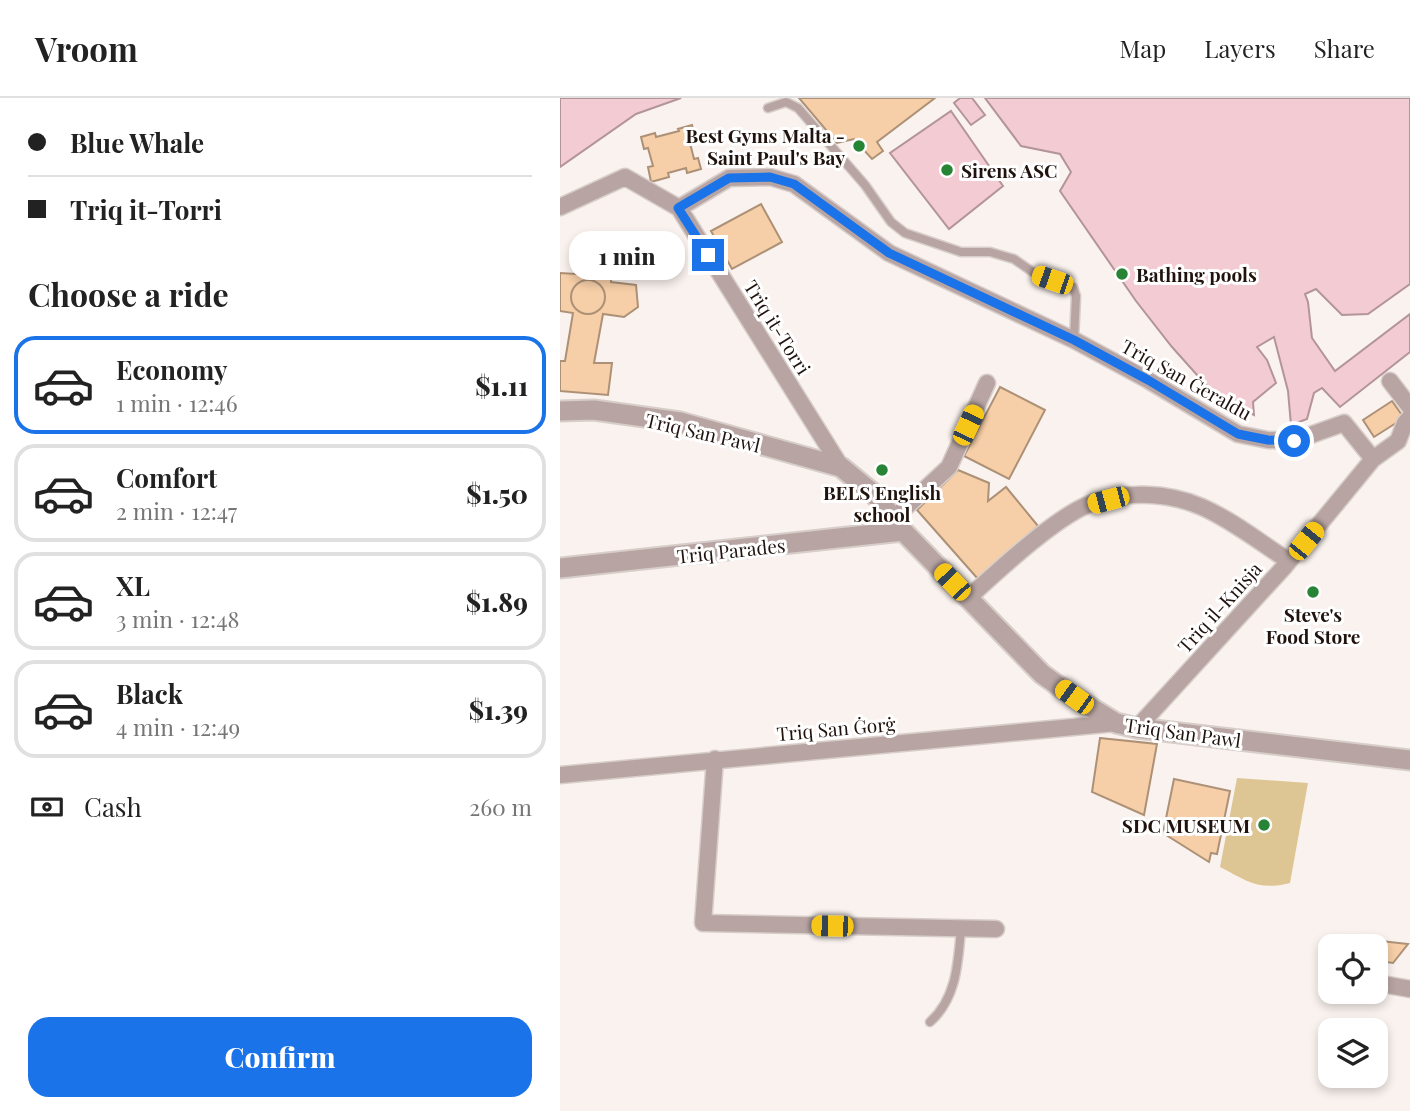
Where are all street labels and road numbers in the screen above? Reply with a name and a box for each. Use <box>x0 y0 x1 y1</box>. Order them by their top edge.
street label: Triq it-Torri <box>739 275 818 380</box>
street label: Triq San Ġeraldu <box>1117 332 1257 426</box>
street label: Triq San Pawl <box>643 406 763 458</box>
street label: Triq Parades <box>676 531 786 569</box>
street label: Triq il-Knisja <box>1171 556 1267 658</box>
street label: Triq San Ġorġ <box>775 710 897 746</box>
street label: Triq San Pawl <box>1123 711 1243 753</box>

